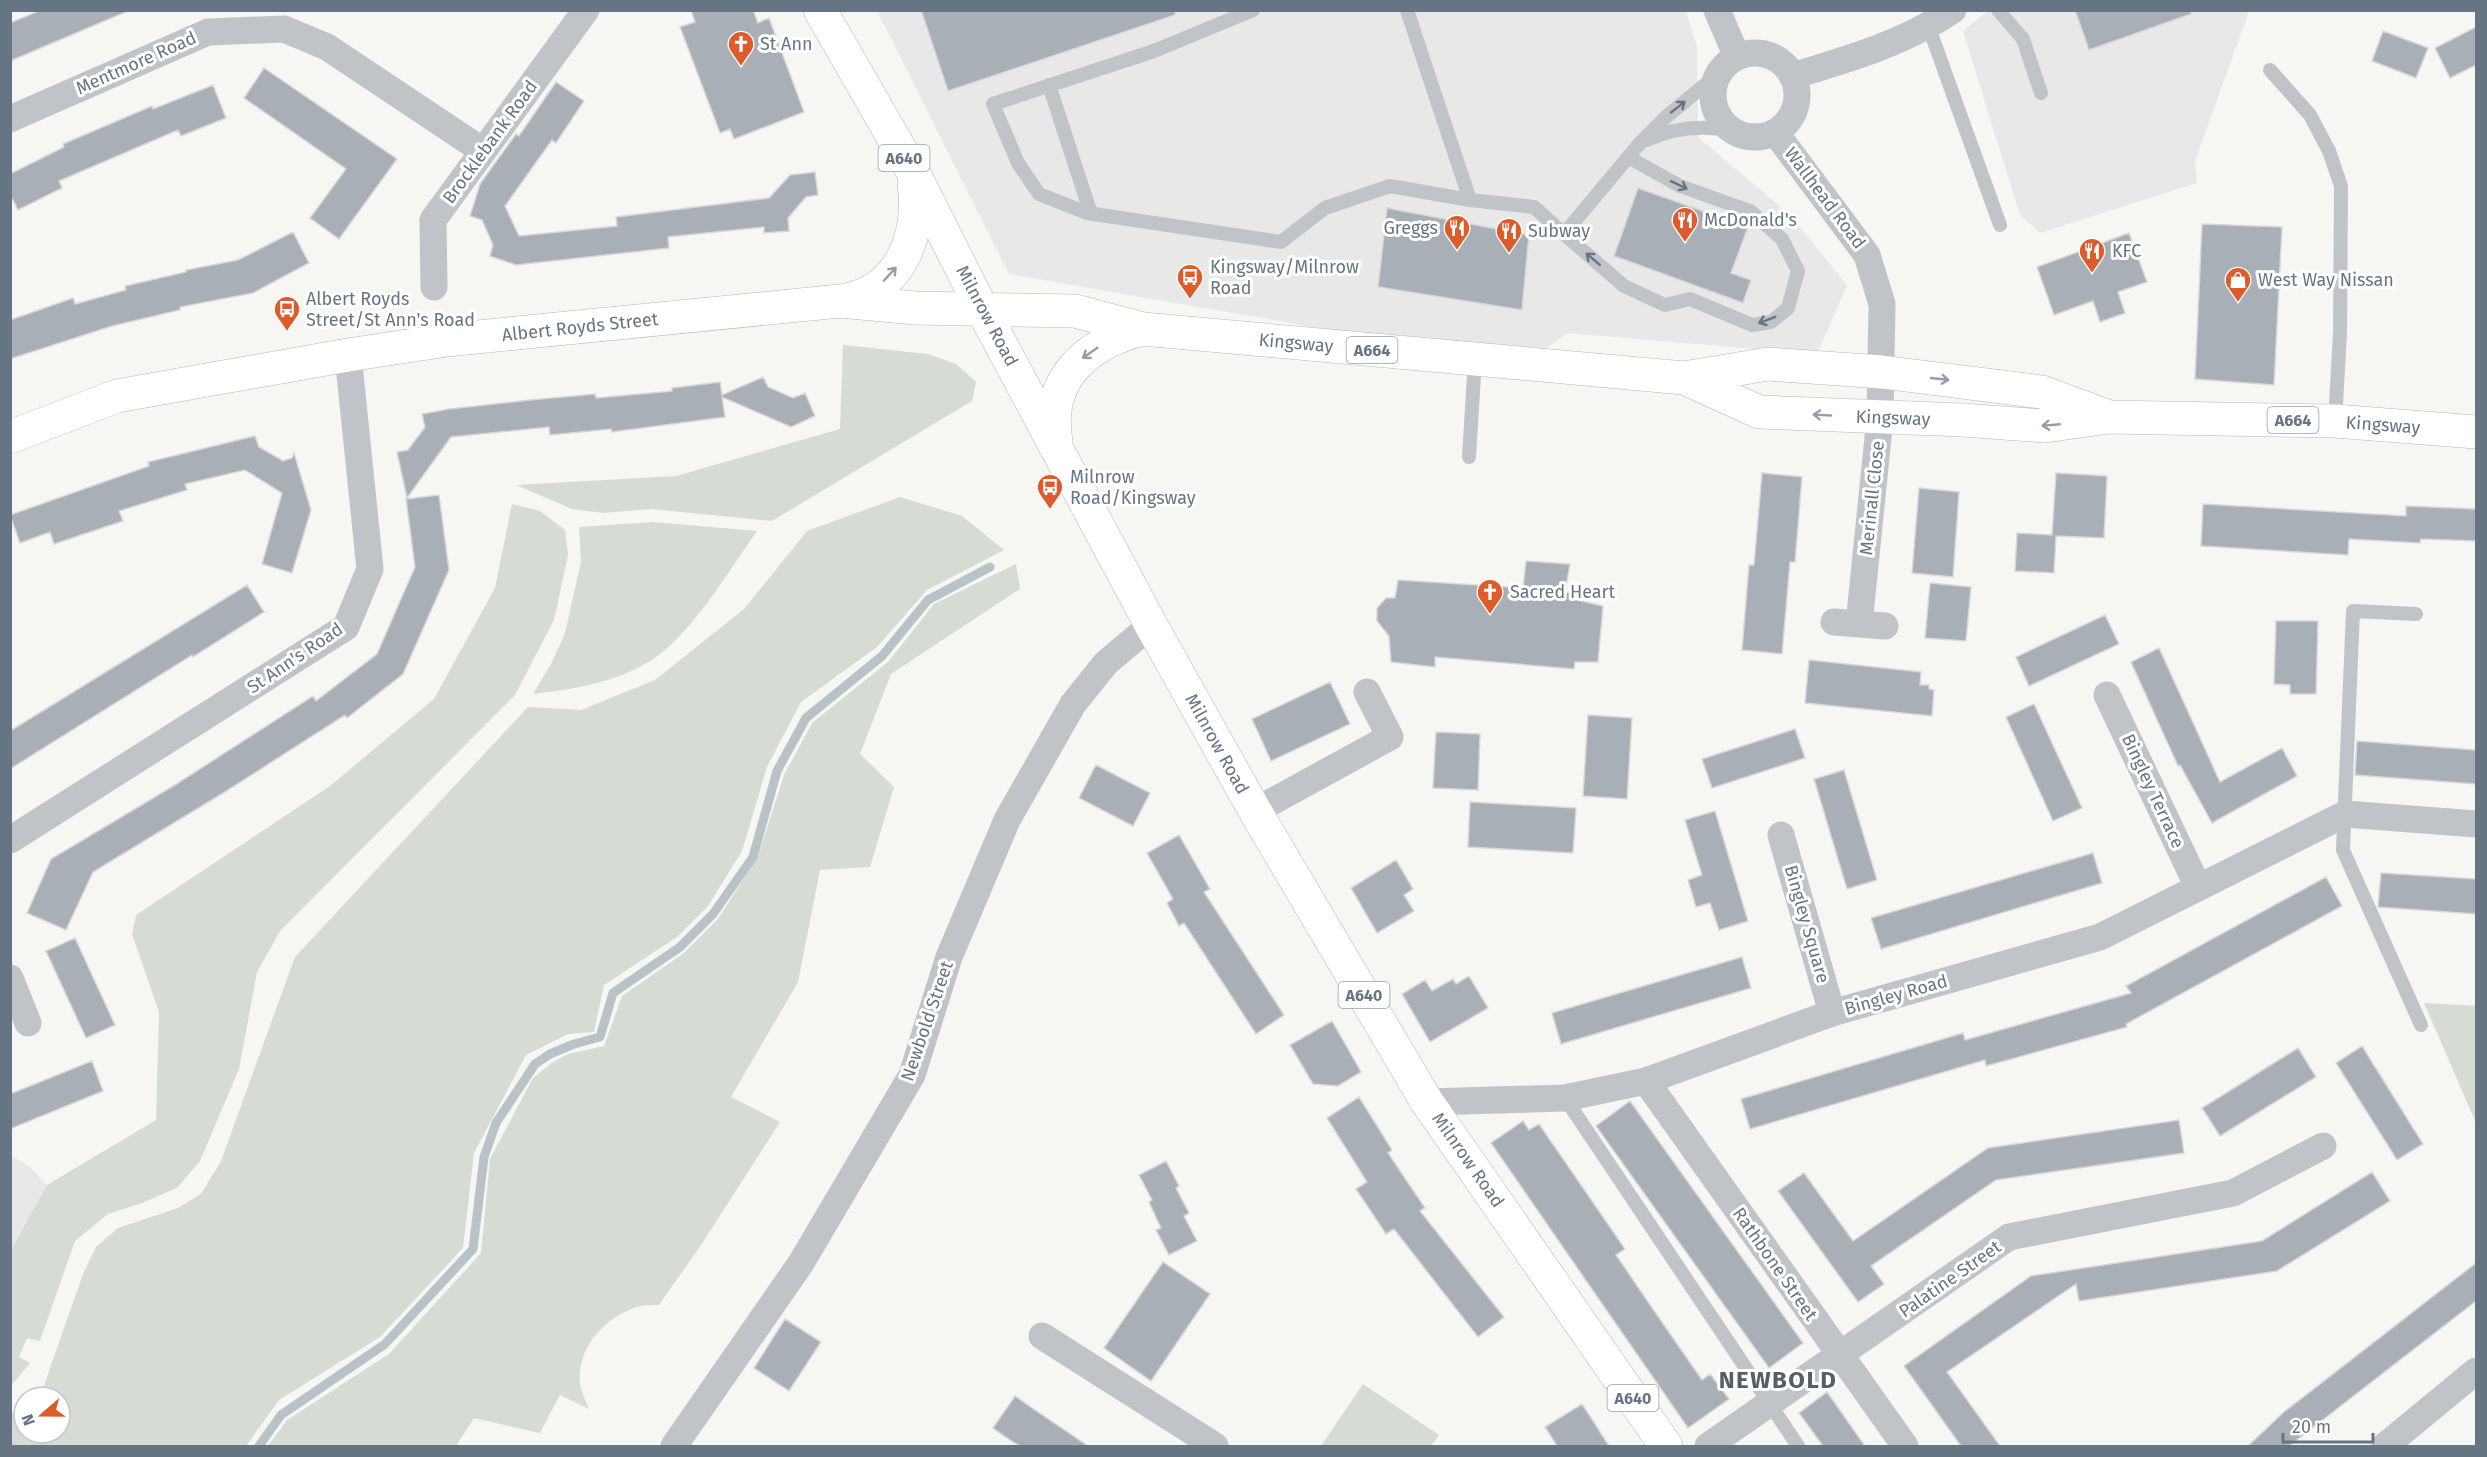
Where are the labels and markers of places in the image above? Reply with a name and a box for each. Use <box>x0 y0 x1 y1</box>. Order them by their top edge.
church icon: St Ann <box>726 29 756 67</box>
place label: St Ann <box>760 33 813 55</box>
restaurant icon: McDonald's <box>1670 205 1700 243</box>
place label: McDonald's <box>1704 209 1797 231</box>
restaurant icon: Greggs <box>1442 213 1472 251</box>
restaurant icon: Subway <box>1494 216 1524 254</box>
place label: Greggs <box>1383 217 1438 239</box>
place label: Subway <box>1528 220 1590 242</box>
restaurant icon: KFC <box>2077 236 2107 274</box>
place label: KFC <box>2112 240 2141 262</box>
place label: Kingsway/Milnrow Road <box>1210 256 1359 299</box>
bus stop icon: Kingsway/Milnrow Road <box>1175 262 1205 300</box>
shop icon: West Way Nissan <box>2223 265 2253 303</box>
place label: West Way Nissan <box>2258 269 2394 291</box>
place label: Albert Royds Street/St Ann's Road <box>306 288 475 331</box>
bus stop icon: Albert Royds Street/St Ann's Road <box>272 294 302 332</box>
place label: Milnrow Road/Kingsway <box>1070 466 1196 509</box>
bus stop icon: Milnrow Road/Kingsway <box>1035 472 1065 510</box>
church icon: Sacred Heart <box>1475 577 1505 615</box>
place label: Sacred Heart <box>1510 581 1616 603</box>

